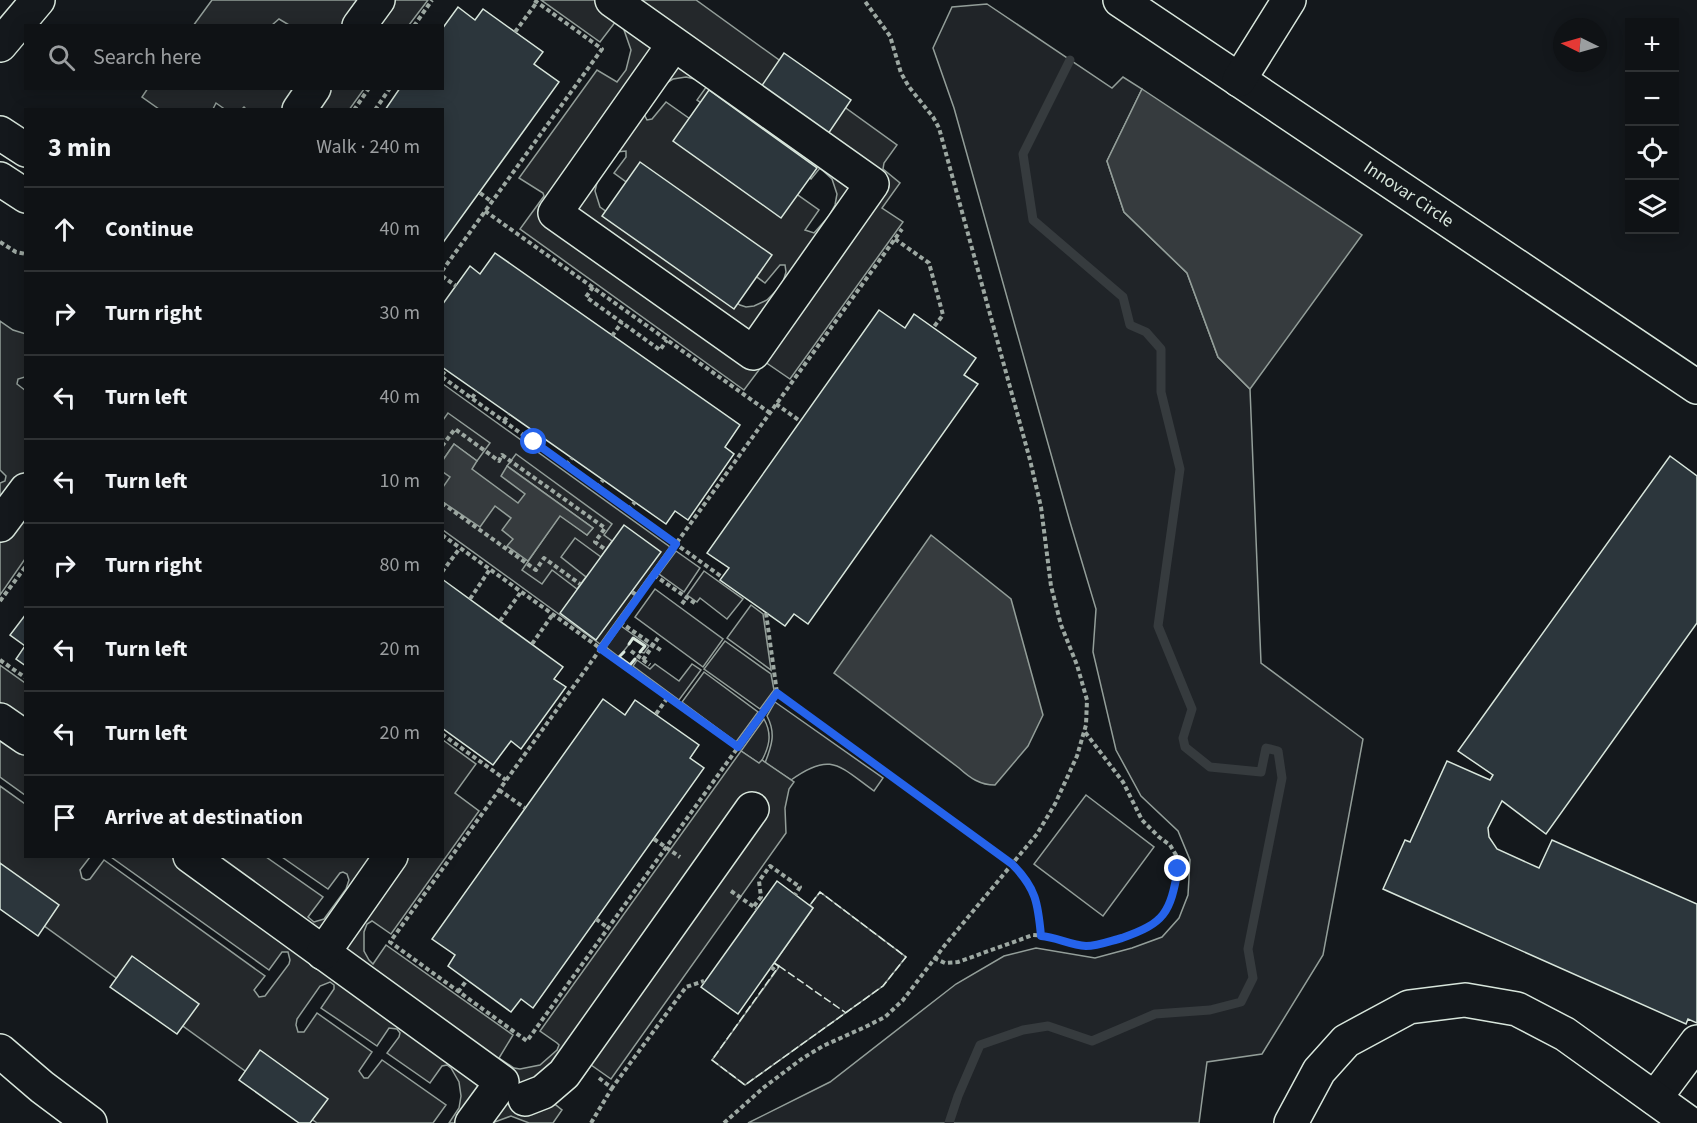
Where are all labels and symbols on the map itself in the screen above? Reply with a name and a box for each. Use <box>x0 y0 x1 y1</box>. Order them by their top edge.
north arrow <box>1553 18 1607 72</box>
street label: Innovar Circle <box>1359 155 1459 234</box>
route start <box>520 428 546 454</box>
route end <box>1164 855 1190 881</box>

